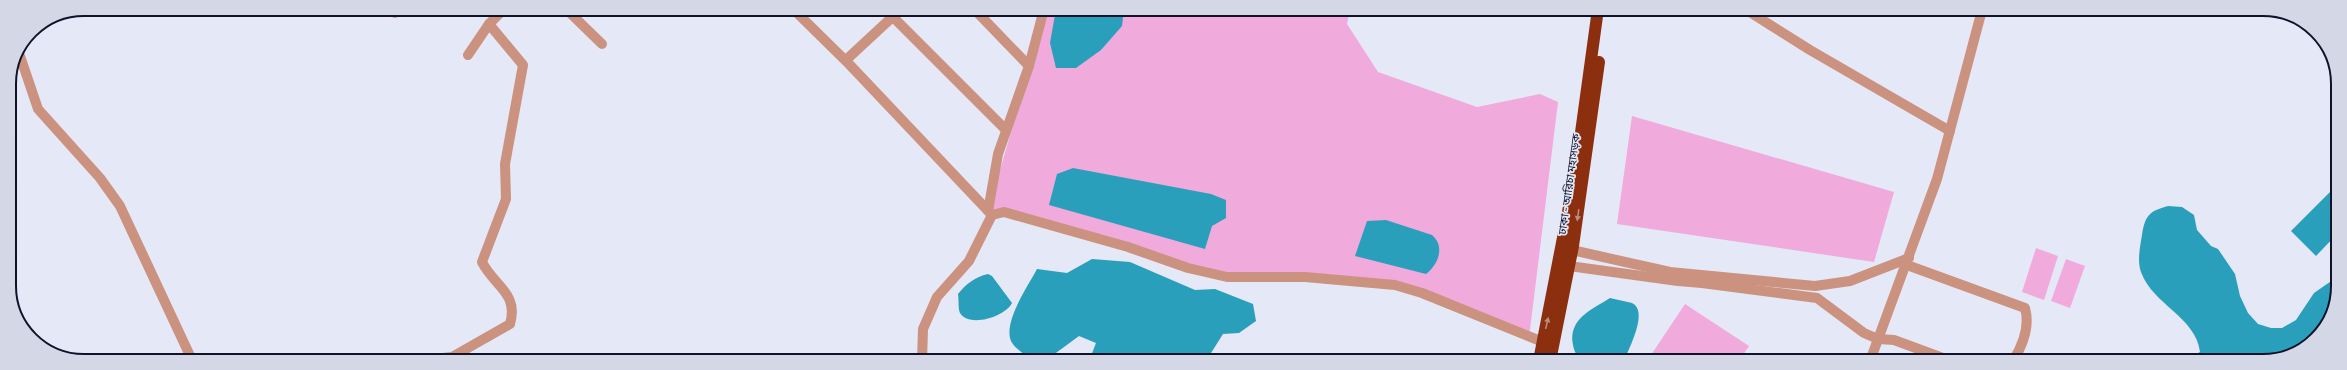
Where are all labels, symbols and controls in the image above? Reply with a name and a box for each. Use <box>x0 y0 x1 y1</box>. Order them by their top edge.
street label: ঢাকা - আরিচা মহাসড়ক <box>1555 132 1582 236</box>
one-way arrow <box>1575 208 1581 221</box>
one-way arrow <box>1545 317 1551 329</box>

